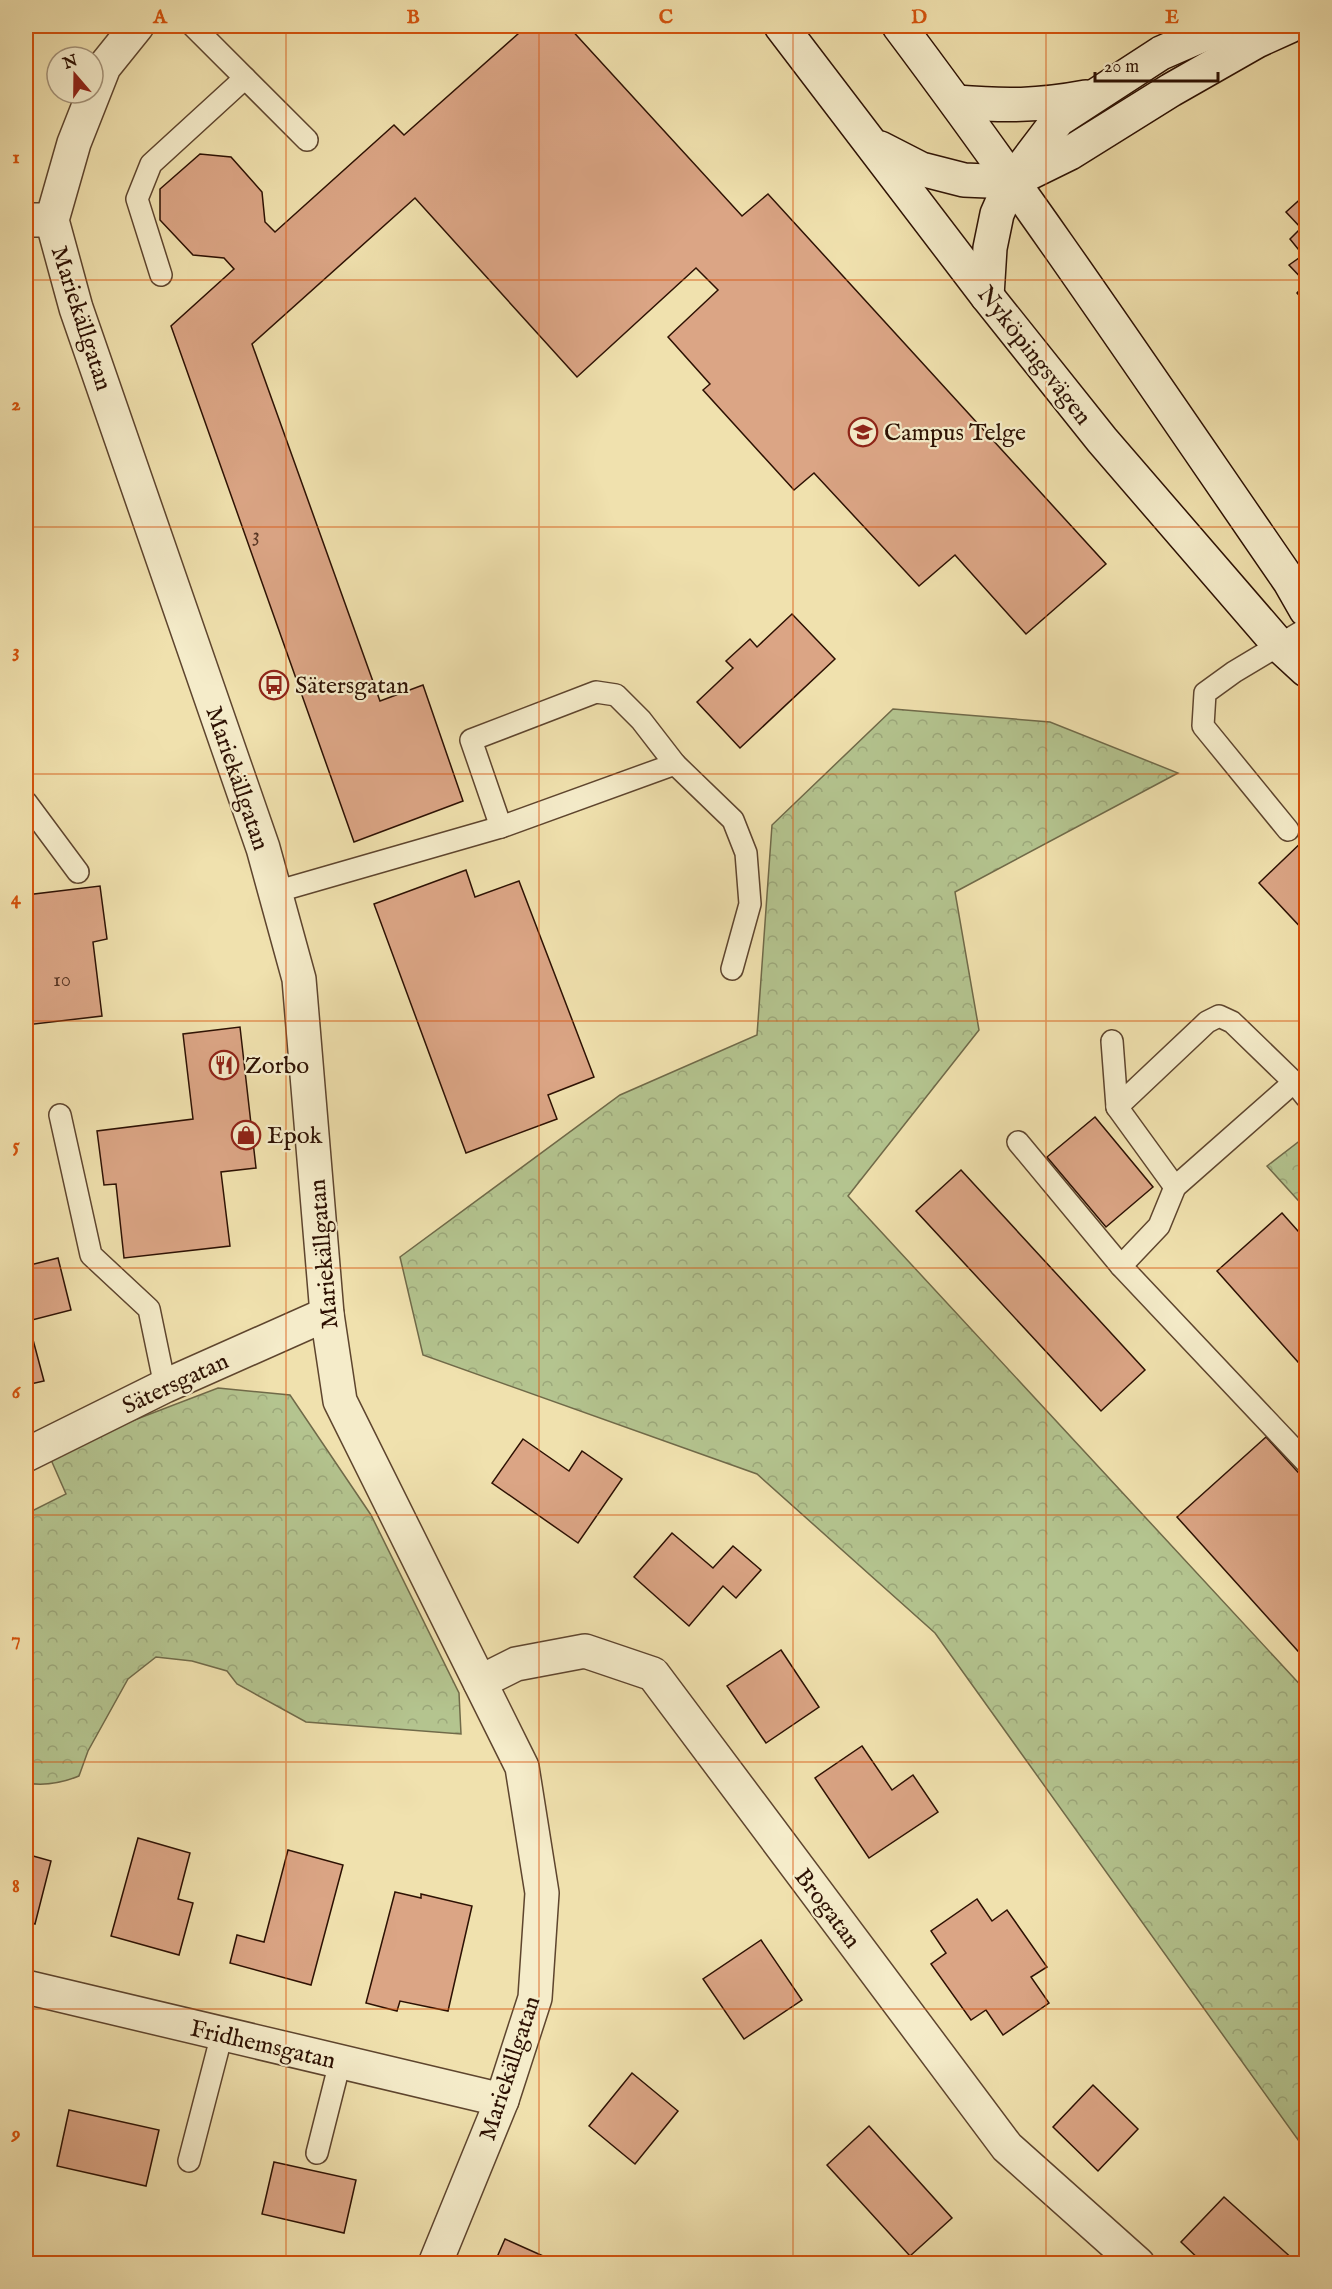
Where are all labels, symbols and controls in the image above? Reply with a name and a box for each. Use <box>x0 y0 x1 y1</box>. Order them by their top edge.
text: A <box>152 5 168 30</box>
text: B <box>406 5 420 30</box>
text: C <box>659 5 673 30</box>
text: D <box>911 5 927 30</box>
text: E <box>1165 5 1179 30</box>
north arrow <box>45 45 105 105</box>
scale bar <box>1095 45 1218 83</box>
text: N <box>60 51 81 75</box>
text: 20 m <box>1104 56 1139 79</box>
text: 1 <box>12 145 20 170</box>
street label: Mariekällgatan <box>43 242 119 395</box>
street label: Nyköpingsvägen <box>970 280 1098 432</box>
text: 2 <box>11 392 21 417</box>
school or university icon: Campus Telge <box>847 416 879 448</box>
place label: Campus Telge <box>884 418 1026 449</box>
house number: 3 <box>252 522 260 549</box>
text: 3 <box>12 639 20 664</box>
bus stop icon: Sätersgatan <box>258 669 290 701</box>
place label: Sätersgatan <box>295 671 409 702</box>
street label: Mariekällgatan <box>197 702 276 855</box>
text: 4 <box>11 886 22 911</box>
house number: 10 <box>53 967 71 994</box>
restaurant icon: Zorbo <box>208 1049 240 1081</box>
place label: Zorbo <box>245 1051 309 1082</box>
shop icon: Epok <box>230 1119 262 1151</box>
place label: Epok <box>267 1121 322 1152</box>
text: 5 <box>12 1133 20 1158</box>
street label: Mariekällgatan <box>302 1177 346 1330</box>
street label: Sätersgatan <box>117 1346 234 1422</box>
text: 6 <box>12 1380 22 1405</box>
text: 7 <box>11 1627 21 1652</box>
street label: Brogatan <box>787 1863 867 1955</box>
text: 8 <box>12 1874 20 1899</box>
street label: Mariekällgatan <box>472 1992 548 2145</box>
street label: Fridhemsgatan <box>187 2014 339 2077</box>
text: 9 <box>11 2121 21 2146</box>

